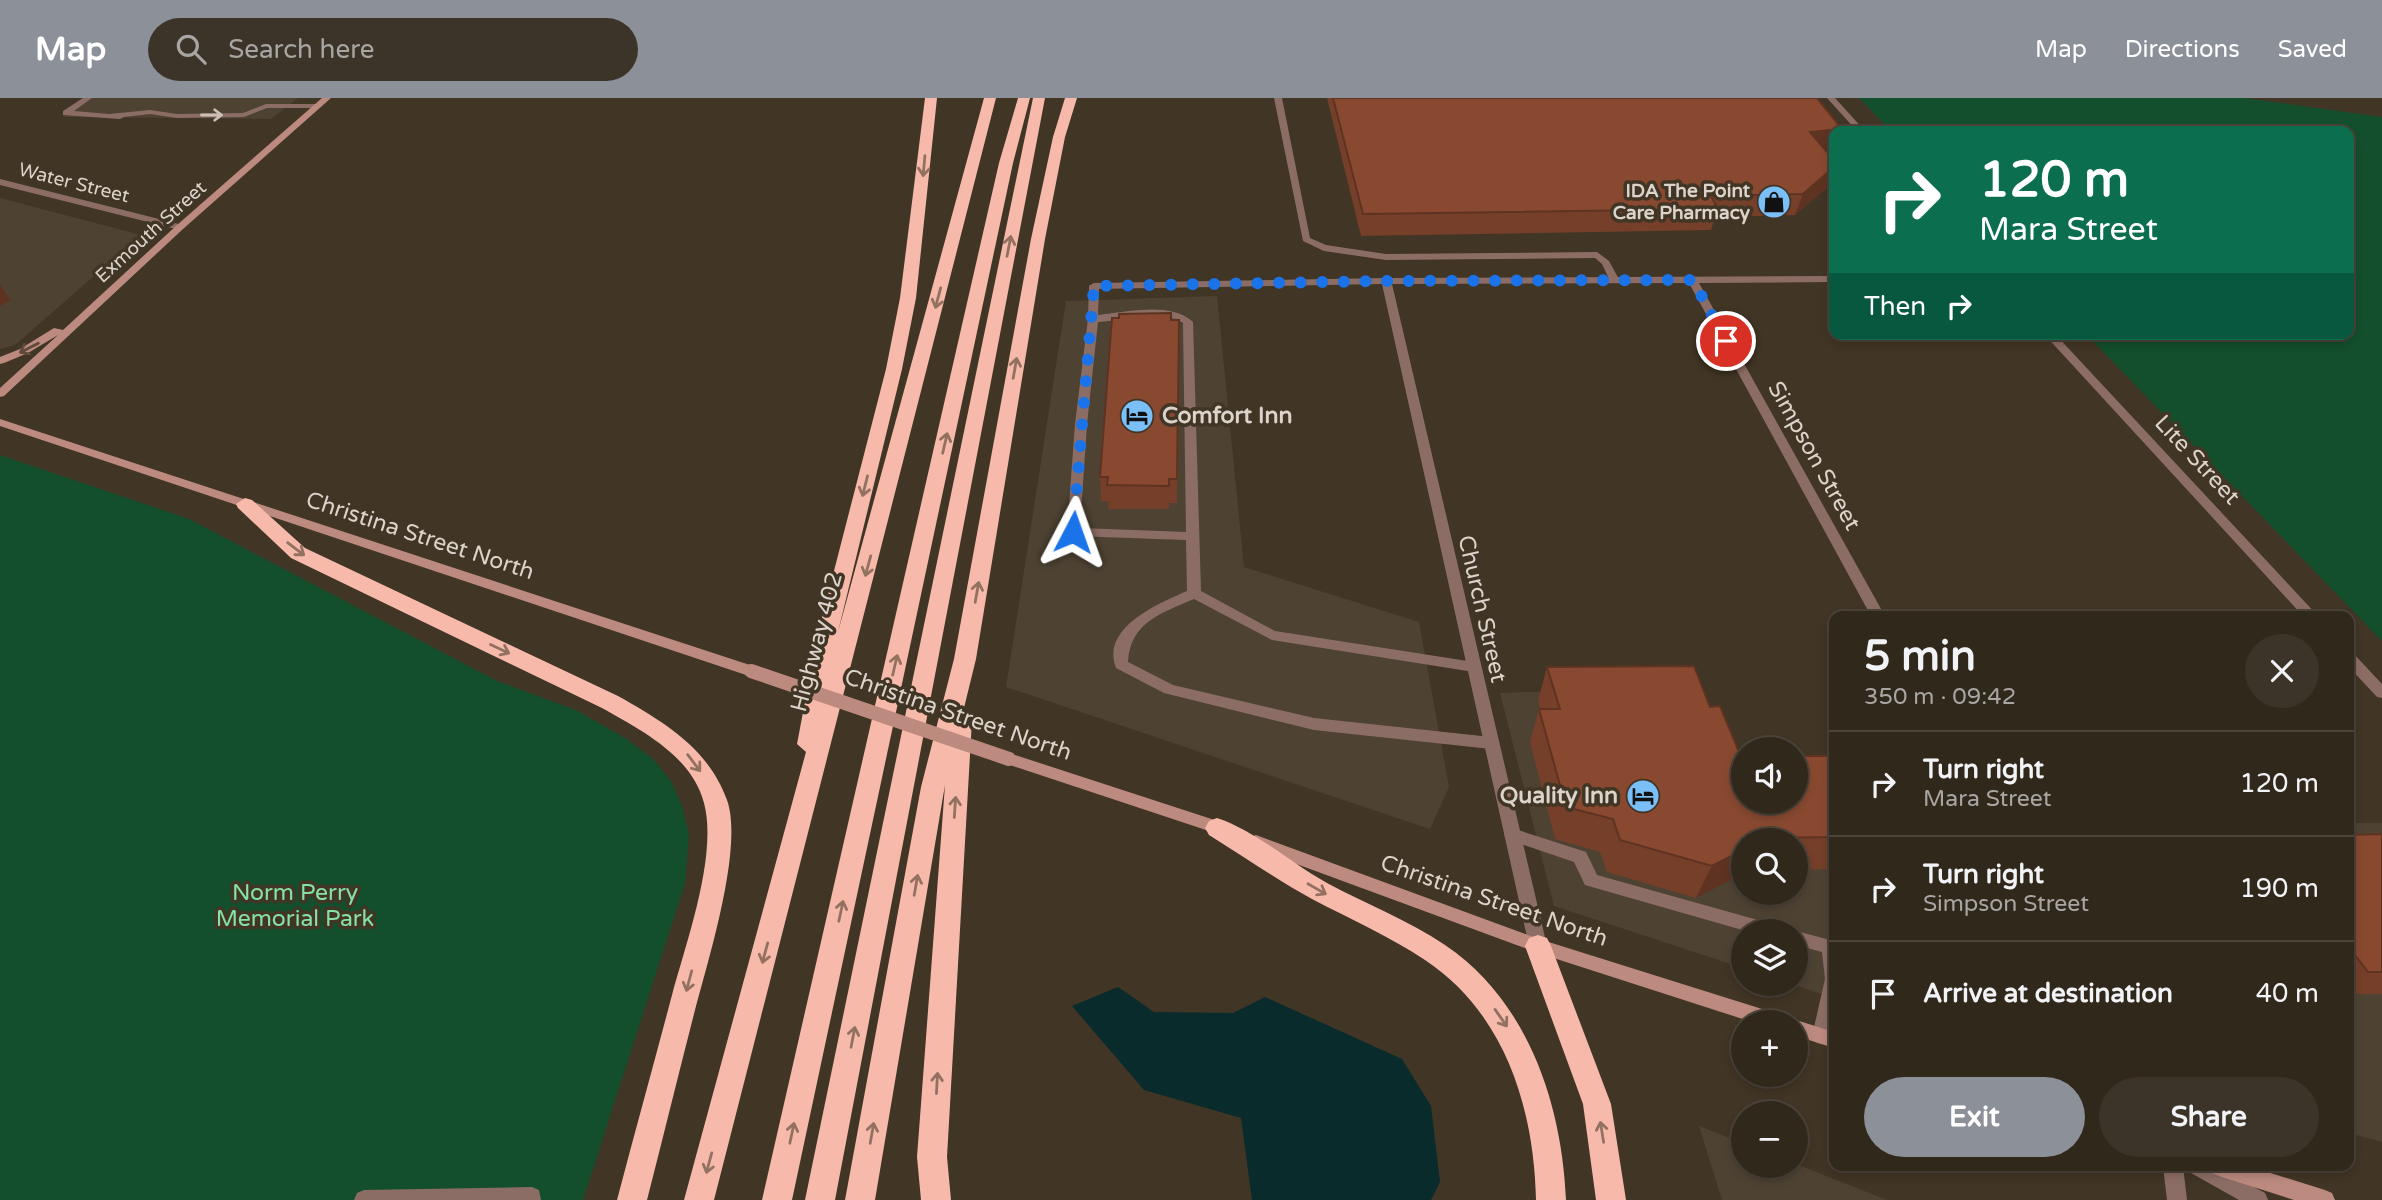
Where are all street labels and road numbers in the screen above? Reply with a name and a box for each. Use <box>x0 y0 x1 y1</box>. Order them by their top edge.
street label: Water Street <box>16 159 132 207</box>
street label: Exmouth Street <box>91 177 211 287</box>
street label: Simpson Street <box>1762 377 1867 536</box>
street label: Lite Street <box>2148 409 2246 511</box>
street label: Christina Street North <box>302 486 538 586</box>
street label: Church Street <box>1451 533 1513 686</box>
street label: Highway 402 <box>785 569 849 715</box>
street label: Christina Street North <box>841 663 1075 767</box>
street label: Christina Street North <box>1377 849 1611 953</box>

